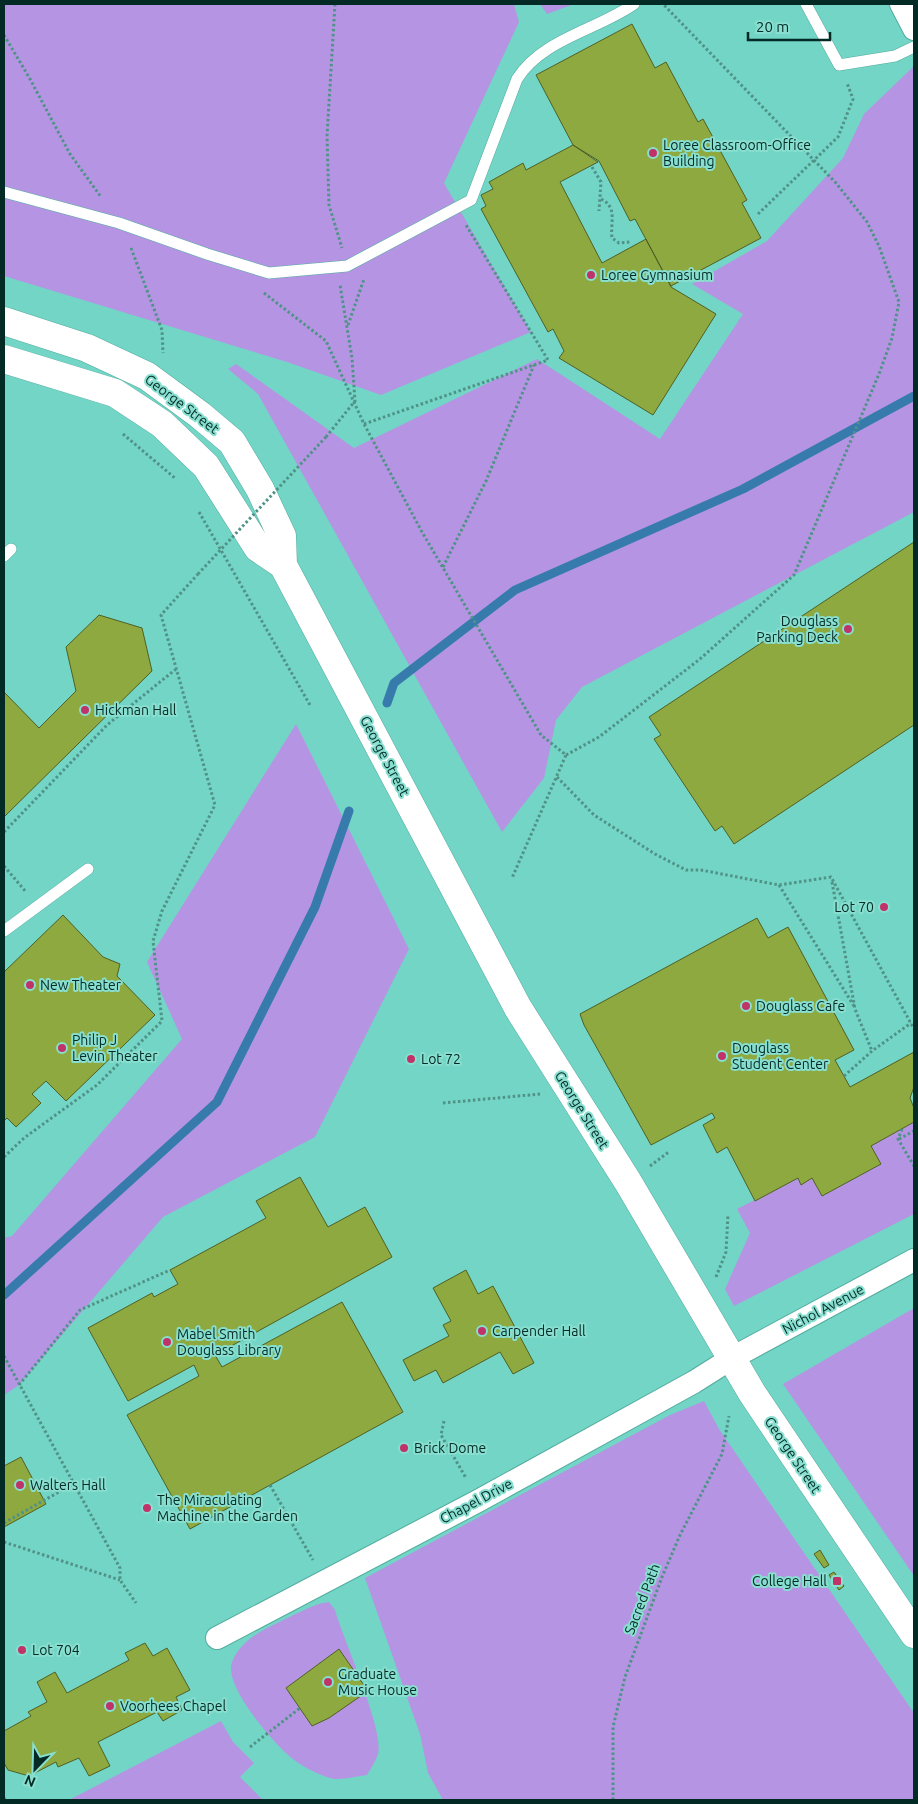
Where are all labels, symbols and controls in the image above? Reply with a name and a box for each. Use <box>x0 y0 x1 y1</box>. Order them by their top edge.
scale bar <box>748 10 830 42</box>
text: 20 m <box>756 18 789 35</box>
place label: Loree Classroom-Office Building <box>663 137 811 169</box>
marker: Loree Classroom-Office Building <box>647 147 659 159</box>
place label: Loree Gymnasium <box>601 267 713 283</box>
marker: Loree Gymnasium <box>585 269 597 281</box>
street label: George Street <box>142 371 223 437</box>
place label: Douglass Parking Deck <box>756 613 838 645</box>
marker: Douglass Parking Deck <box>842 623 854 635</box>
place label: Hickman Hall <box>95 702 177 718</box>
marker: Hickman Hall <box>79 704 91 716</box>
street label: George Street <box>357 713 413 799</box>
place label: Lot 70 <box>834 899 874 915</box>
marker: Lot 70 <box>878 901 890 913</box>
place label: New Theater <box>40 977 122 993</box>
marker: New Theater <box>24 979 36 991</box>
place label: Douglass Cafe <box>756 998 845 1014</box>
marker: Douglass Cafe <box>740 1000 752 1012</box>
place label: Philip J Levin Theater <box>72 1032 158 1064</box>
place label: Douglass Student Center <box>732 1040 829 1072</box>
marker: Philip J Levin Theater <box>56 1042 68 1054</box>
marker: Douglass Student Center <box>716 1050 728 1062</box>
place label: Lot 72 <box>421 1051 461 1067</box>
marker: Lot 72 <box>405 1053 417 1065</box>
street label: George Street <box>552 1068 613 1152</box>
street label: Nichol Avenue <box>779 1281 867 1337</box>
place label: Carpender Hall <box>492 1323 586 1339</box>
marker: Carpender Hall <box>476 1325 488 1337</box>
place label: Mabel Smith Douglass Library <box>177 1326 281 1358</box>
marker: Mabel Smith Douglass Library <box>161 1336 173 1348</box>
street label: George Street <box>762 1414 825 1497</box>
place label: Brick Dome <box>414 1440 486 1456</box>
marker: Brick Dome <box>398 1442 410 1454</box>
street label: Chapel Drive <box>437 1475 515 1527</box>
place label: Walters Hall <box>30 1477 106 1493</box>
marker: Walters Hall <box>14 1479 26 1491</box>
place label: The Miraculating Machine in the Garden <box>157 1492 298 1524</box>
marker: The Miraculating Machine in the Garden <box>141 1502 153 1514</box>
street label: Sacred Path <box>621 1561 663 1637</box>
place label: College Hall <box>752 1573 827 1589</box>
marker: College Hall <box>831 1575 843 1587</box>
place label: Lot 704 <box>32 1642 80 1658</box>
marker: Lot 704 <box>16 1644 28 1656</box>
place label: Graduate Music House <box>338 1666 417 1698</box>
marker: Graduate Music House <box>322 1676 334 1688</box>
place label: Voorhees Chapel <box>120 1698 226 1714</box>
marker: Voorhees Chapel <box>104 1700 116 1712</box>
north arrow <box>10 1744 60 1794</box>
text: N <box>22 1772 38 1790</box>

